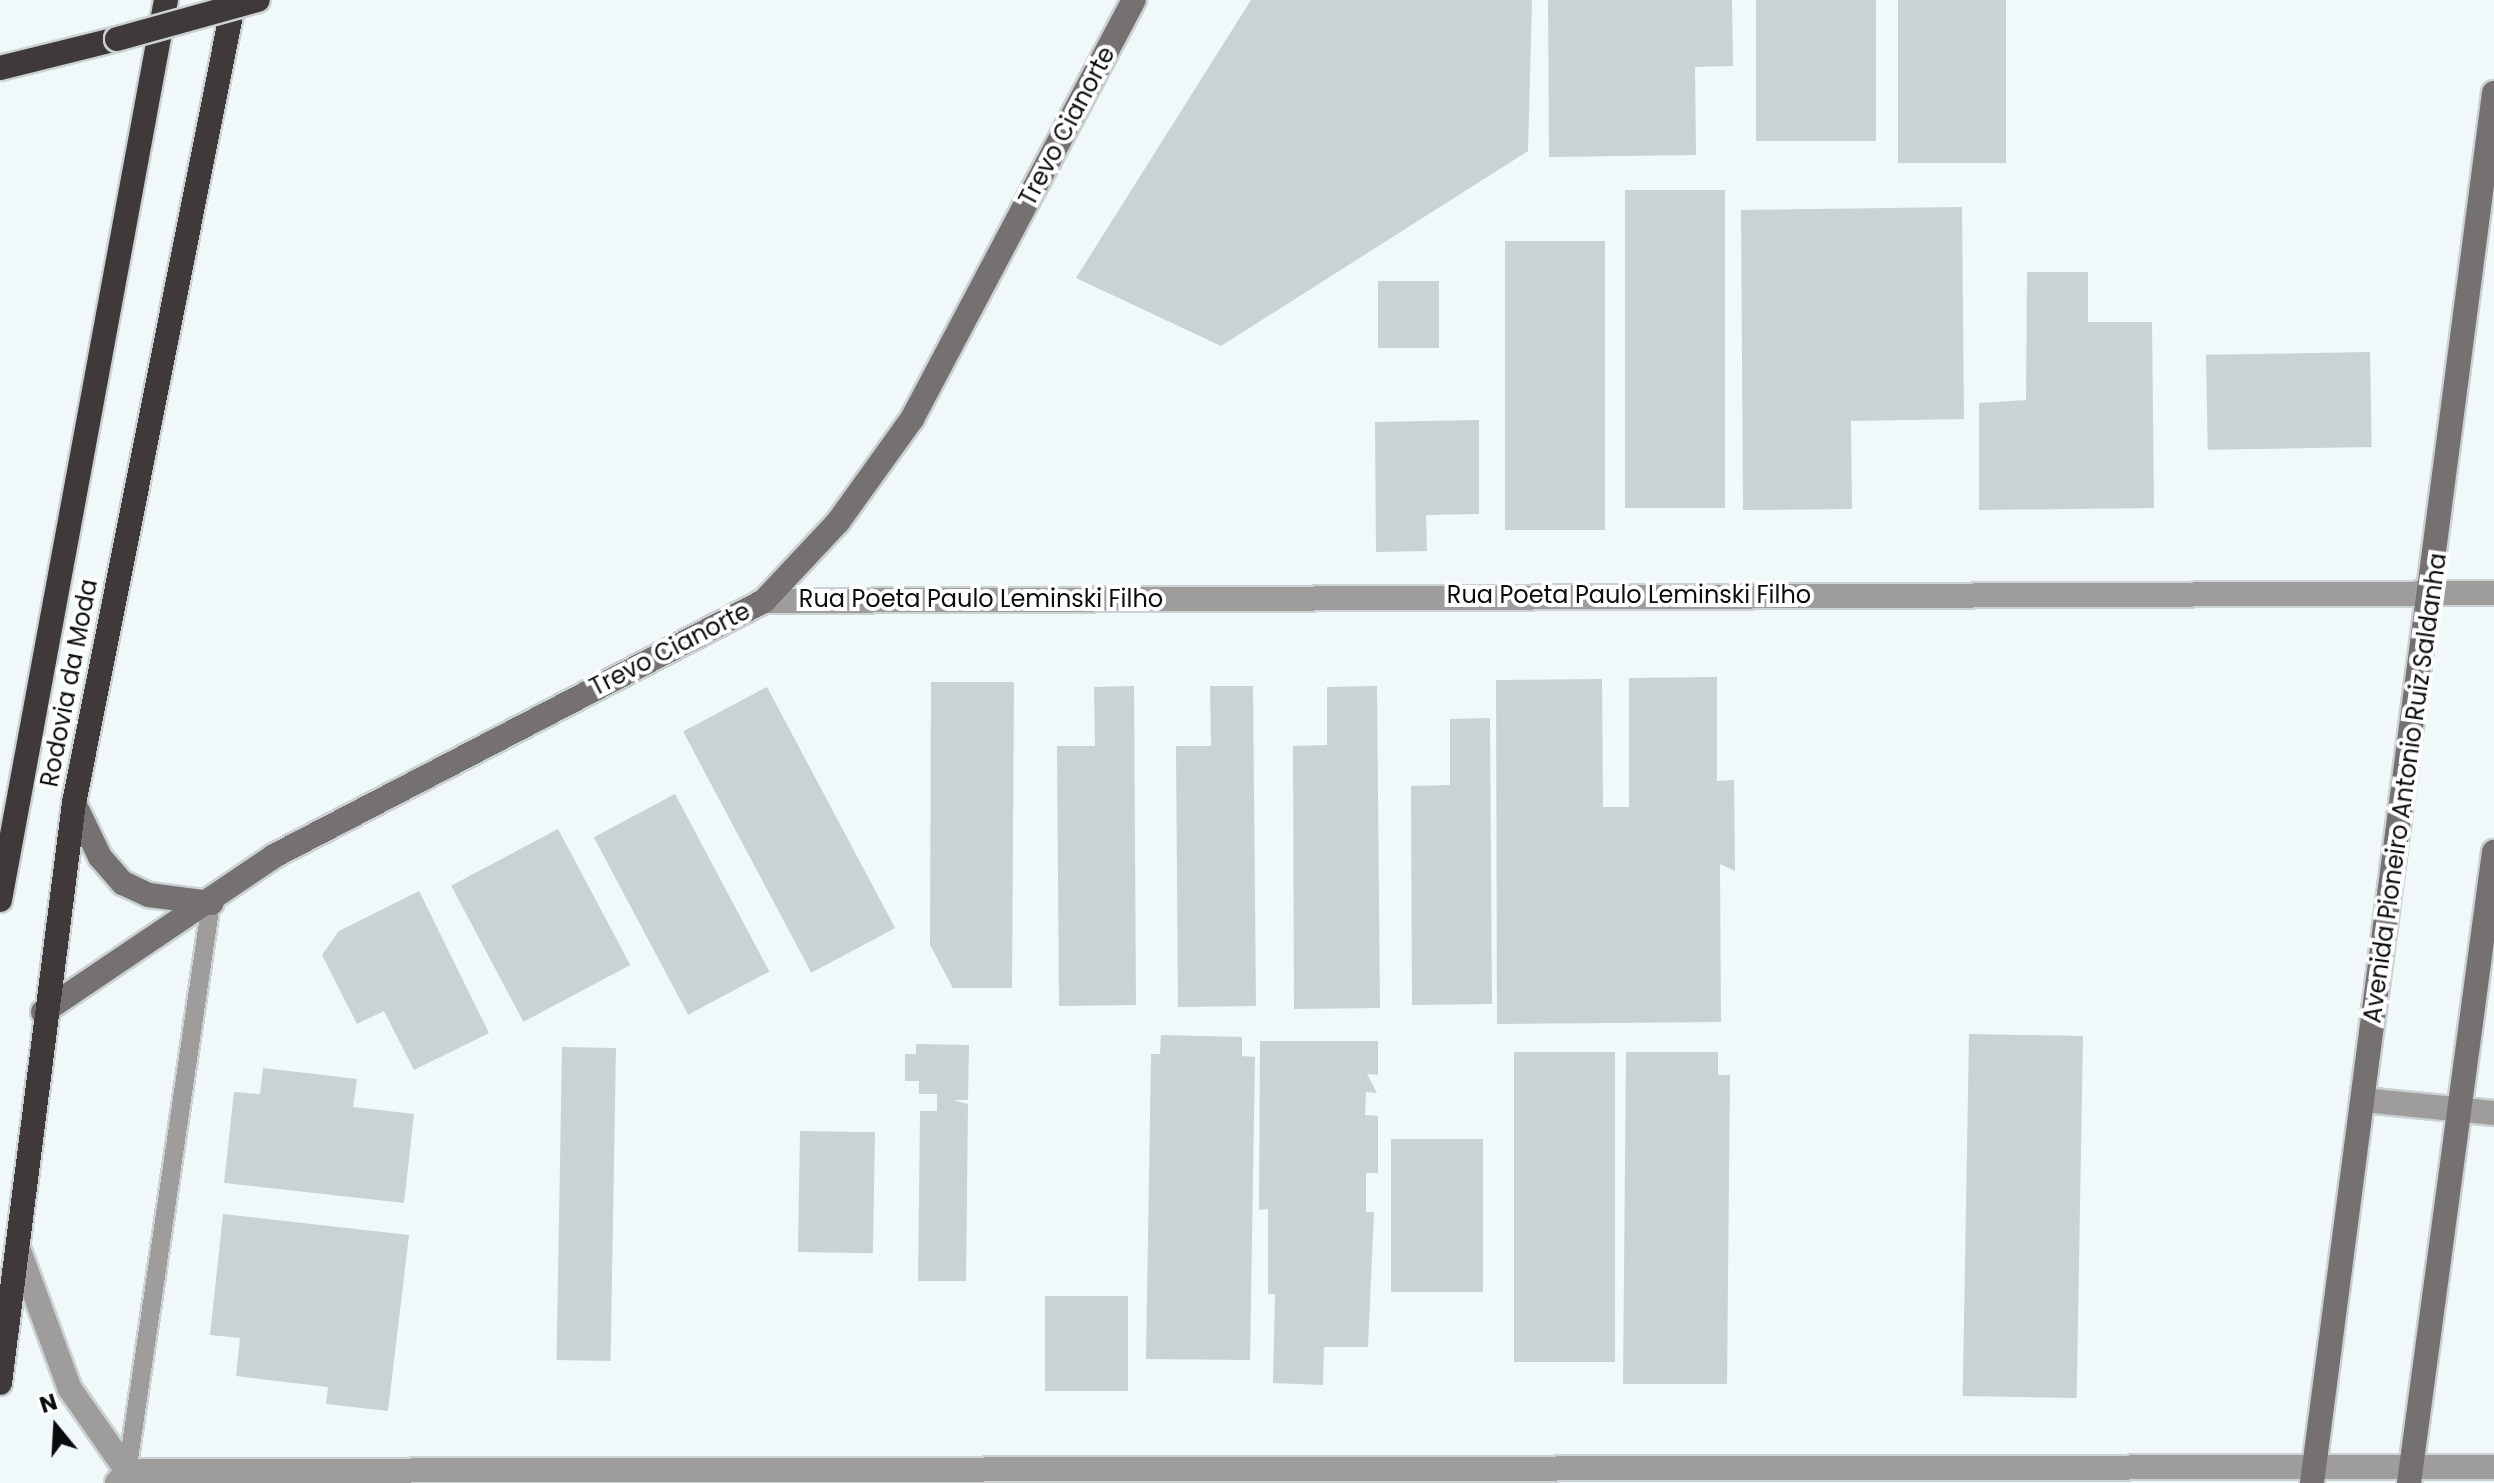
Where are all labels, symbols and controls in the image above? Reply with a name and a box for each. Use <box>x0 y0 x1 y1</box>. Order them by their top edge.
street label: Trevo Cianorte <box>1013 42 1121 210</box>
street label: Avenida Pioneiro Antonio Ruiz Saldanha <box>2358 551 2452 1025</box>
street label: Rodovia da Moda <box>35 577 103 789</box>
street label: Rua Poeta Paulo Leminski Filho <box>1447 581 1811 609</box>
street label: Rua Poeta Paulo Leminski Filho <box>799 585 1163 613</box>
street label: Trevo Cianorte <box>585 596 755 702</box>
text: N <box>36 1386 61 1421</box>
north arrow <box>16 1387 96 1467</box>

